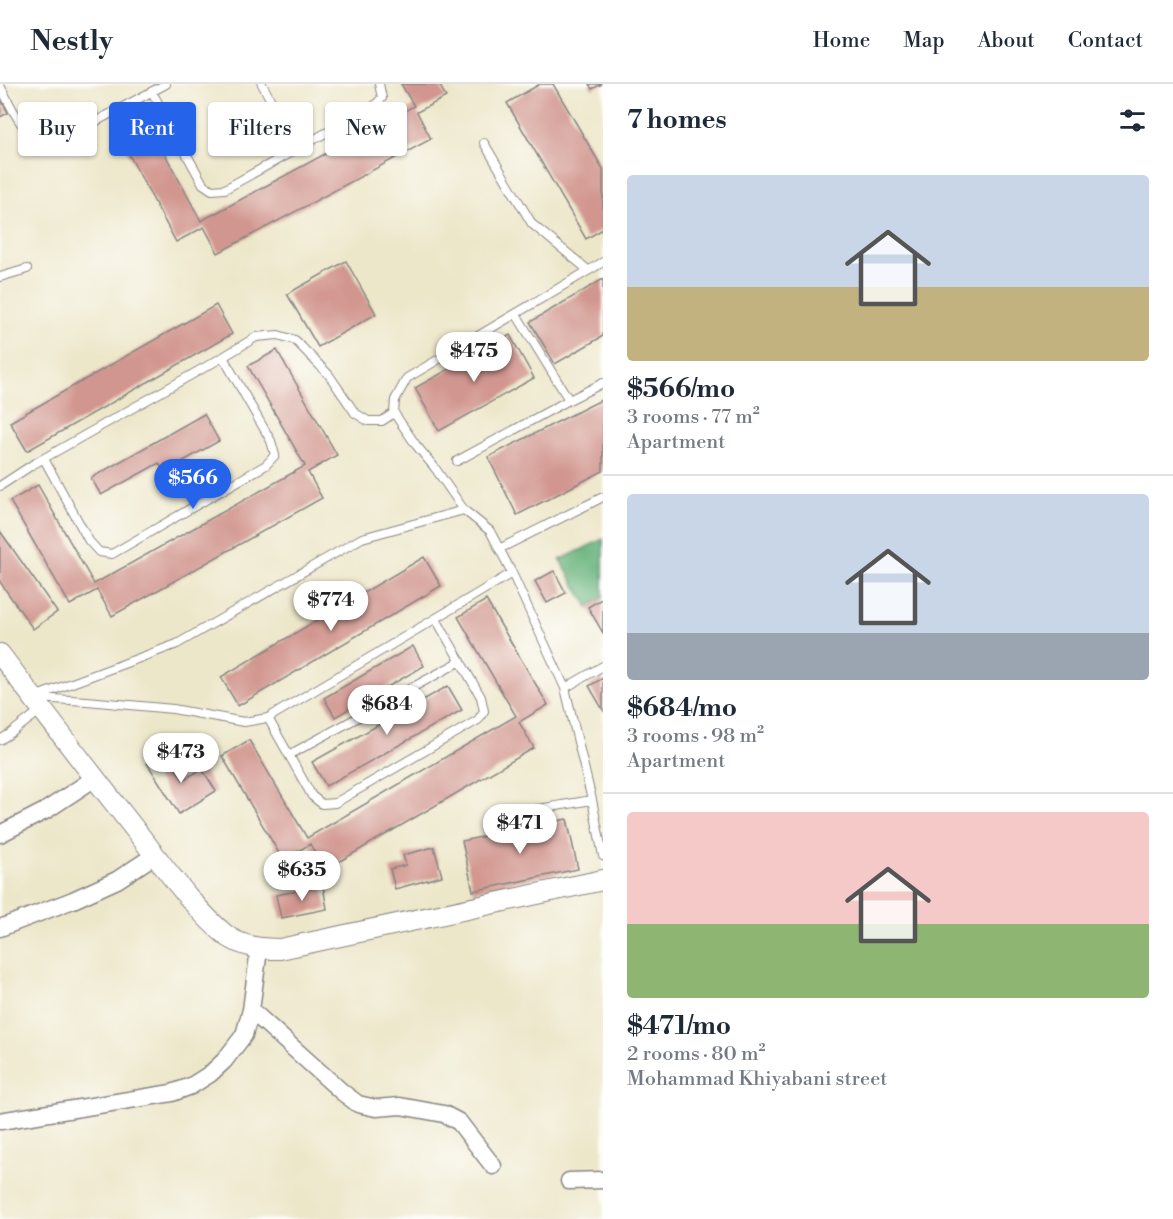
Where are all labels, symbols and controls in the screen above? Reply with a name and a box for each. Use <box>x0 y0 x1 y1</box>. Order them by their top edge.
text: Nestly <box>30 24 113 59</box>
text: Home <box>813 28 870 54</box>
text: Map <box>903 28 945 54</box>
text: About <box>978 28 1035 54</box>
text: Contact <box>1068 28 1143 54</box>
chip: Buy <box>18 102 97 156</box>
chip: Rent <box>109 102 196 156</box>
chip: Filters <box>208 102 313 156</box>
chip: New <box>325 102 407 156</box>
text: 7 homes <box>627 104 727 136</box>
icon: filters <box>1116 104 1149 137</box>
icon: home <box>834 214 942 322</box>
pin: $475 <box>438 332 510 383</box>
text: $475 <box>450 339 498 364</box>
text: $566/mo <box>627 373 735 405</box>
text: 3 rooms · 77 m² <box>627 405 760 430</box>
text: Apartment <box>627 430 725 455</box>
pin: $566 <box>157 459 229 510</box>
text: $566 <box>168 466 218 491</box>
icon: home <box>834 533 942 641</box>
pin: $774 <box>295 581 367 632</box>
text: $774 <box>307 588 355 613</box>
pin: $684 <box>351 685 423 736</box>
text: $684 <box>362 692 412 717</box>
text: $684/mo <box>627 692 737 724</box>
text: 3 rooms · 98 m² <box>627 724 764 749</box>
pin: $473 <box>145 733 217 784</box>
text: $473 <box>157 740 205 765</box>
text: Apartment <box>627 749 725 774</box>
pin: $471 <box>484 804 556 855</box>
text: $471 <box>497 811 543 836</box>
pin: $635 <box>266 851 338 902</box>
icon: home <box>834 851 942 959</box>
text: $635 <box>278 858 326 883</box>
text: $471/mo <box>627 1010 731 1042</box>
text: 2 rooms · 80 m² <box>627 1042 765 1067</box>
text: Mohammad Khiyabani street <box>627 1067 887 1092</box>

